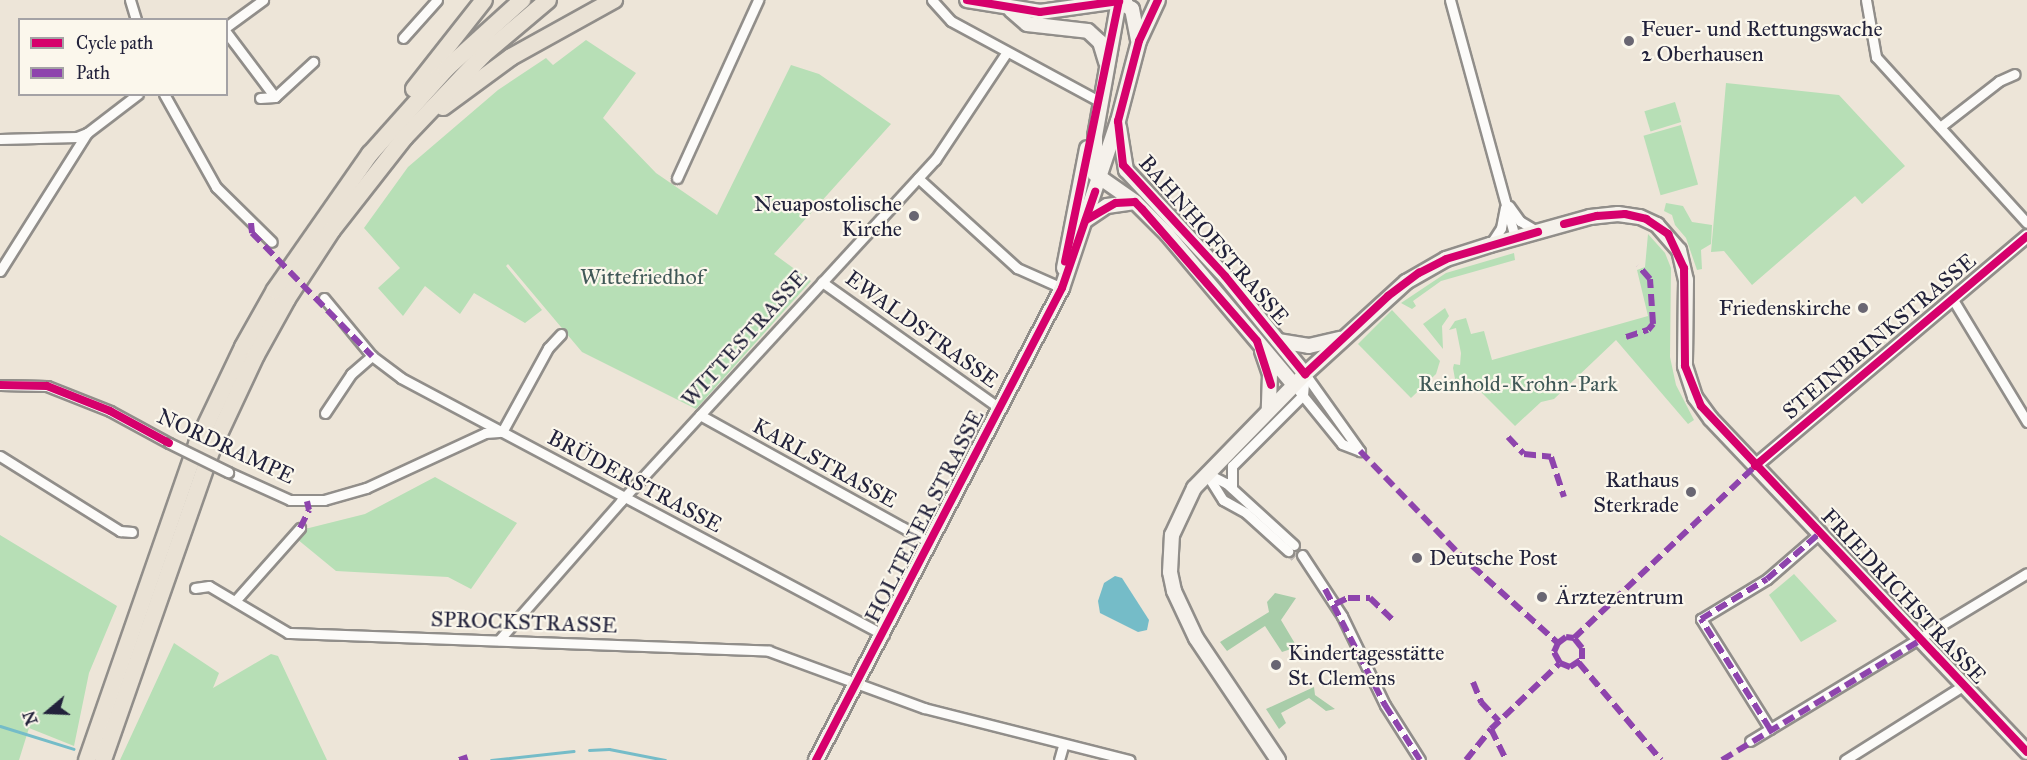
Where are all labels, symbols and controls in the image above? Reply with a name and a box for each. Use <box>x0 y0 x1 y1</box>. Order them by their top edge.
place label: Feuer- und Rettungswache 2 Oberhausen <box>1641 15 1883 66</box>
legend <box>18 18 228 96</box>
text: Cycle path <box>76 32 153 54</box>
marker: Feuer- und Rettungswache 2 Oberhausen <box>1622 34 1636 48</box>
text: Path <box>76 62 110 84</box>
street label: BAHNHOFSTRASSE <box>1133 150 1295 330</box>
place label: Neuapostolische Kirche <box>754 190 902 242</box>
marker: Neuapostolische Kirche <box>907 209 921 223</box>
street label: STEINBRINKSTRASSE <box>1777 247 1981 425</box>
park label: Wittefriedhof <box>580 264 704 290</box>
street label: WITTESTRASSE <box>675 264 813 412</box>
street label: EWALDSTRASSE <box>840 265 1004 393</box>
place label: Friedenskirche <box>1719 295 1851 321</box>
marker: Friedenskirche <box>1856 301 1870 315</box>
park label: Reinhold-Krohn-Park <box>1418 371 1618 397</box>
street label: NORDRAMPE <box>153 403 299 489</box>
street label: HOLTENER STRASSE <box>859 405 989 627</box>
street label: KARLSTRASSE <box>748 412 902 514</box>
street label: BRÜDERSTRASSE <box>543 424 727 538</box>
place label: Rathaus Sterkrade <box>1593 466 1679 518</box>
marker: Rathaus Sterkrade <box>1684 485 1698 499</box>
street label: FRIEDRICHSTRASSE <box>1816 503 1992 689</box>
place label: Deutsche Post <box>1429 545 1558 571</box>
marker: Deutsche Post <box>1410 551 1424 565</box>
place label: Ärztezentrum <box>1556 584 1684 610</box>
marker: Ärztezentrum <box>1533 588 1551 606</box>
street label: SPROCKSTRASSE <box>430 606 618 638</box>
place label: Kindertagesstätte St. Clemens <box>1288 639 1444 690</box>
marker: Kindertagesstätte St. Clemens <box>1269 658 1283 672</box>
north arrow <box>18 682 78 742</box>
text: N <box>19 709 42 728</box>

